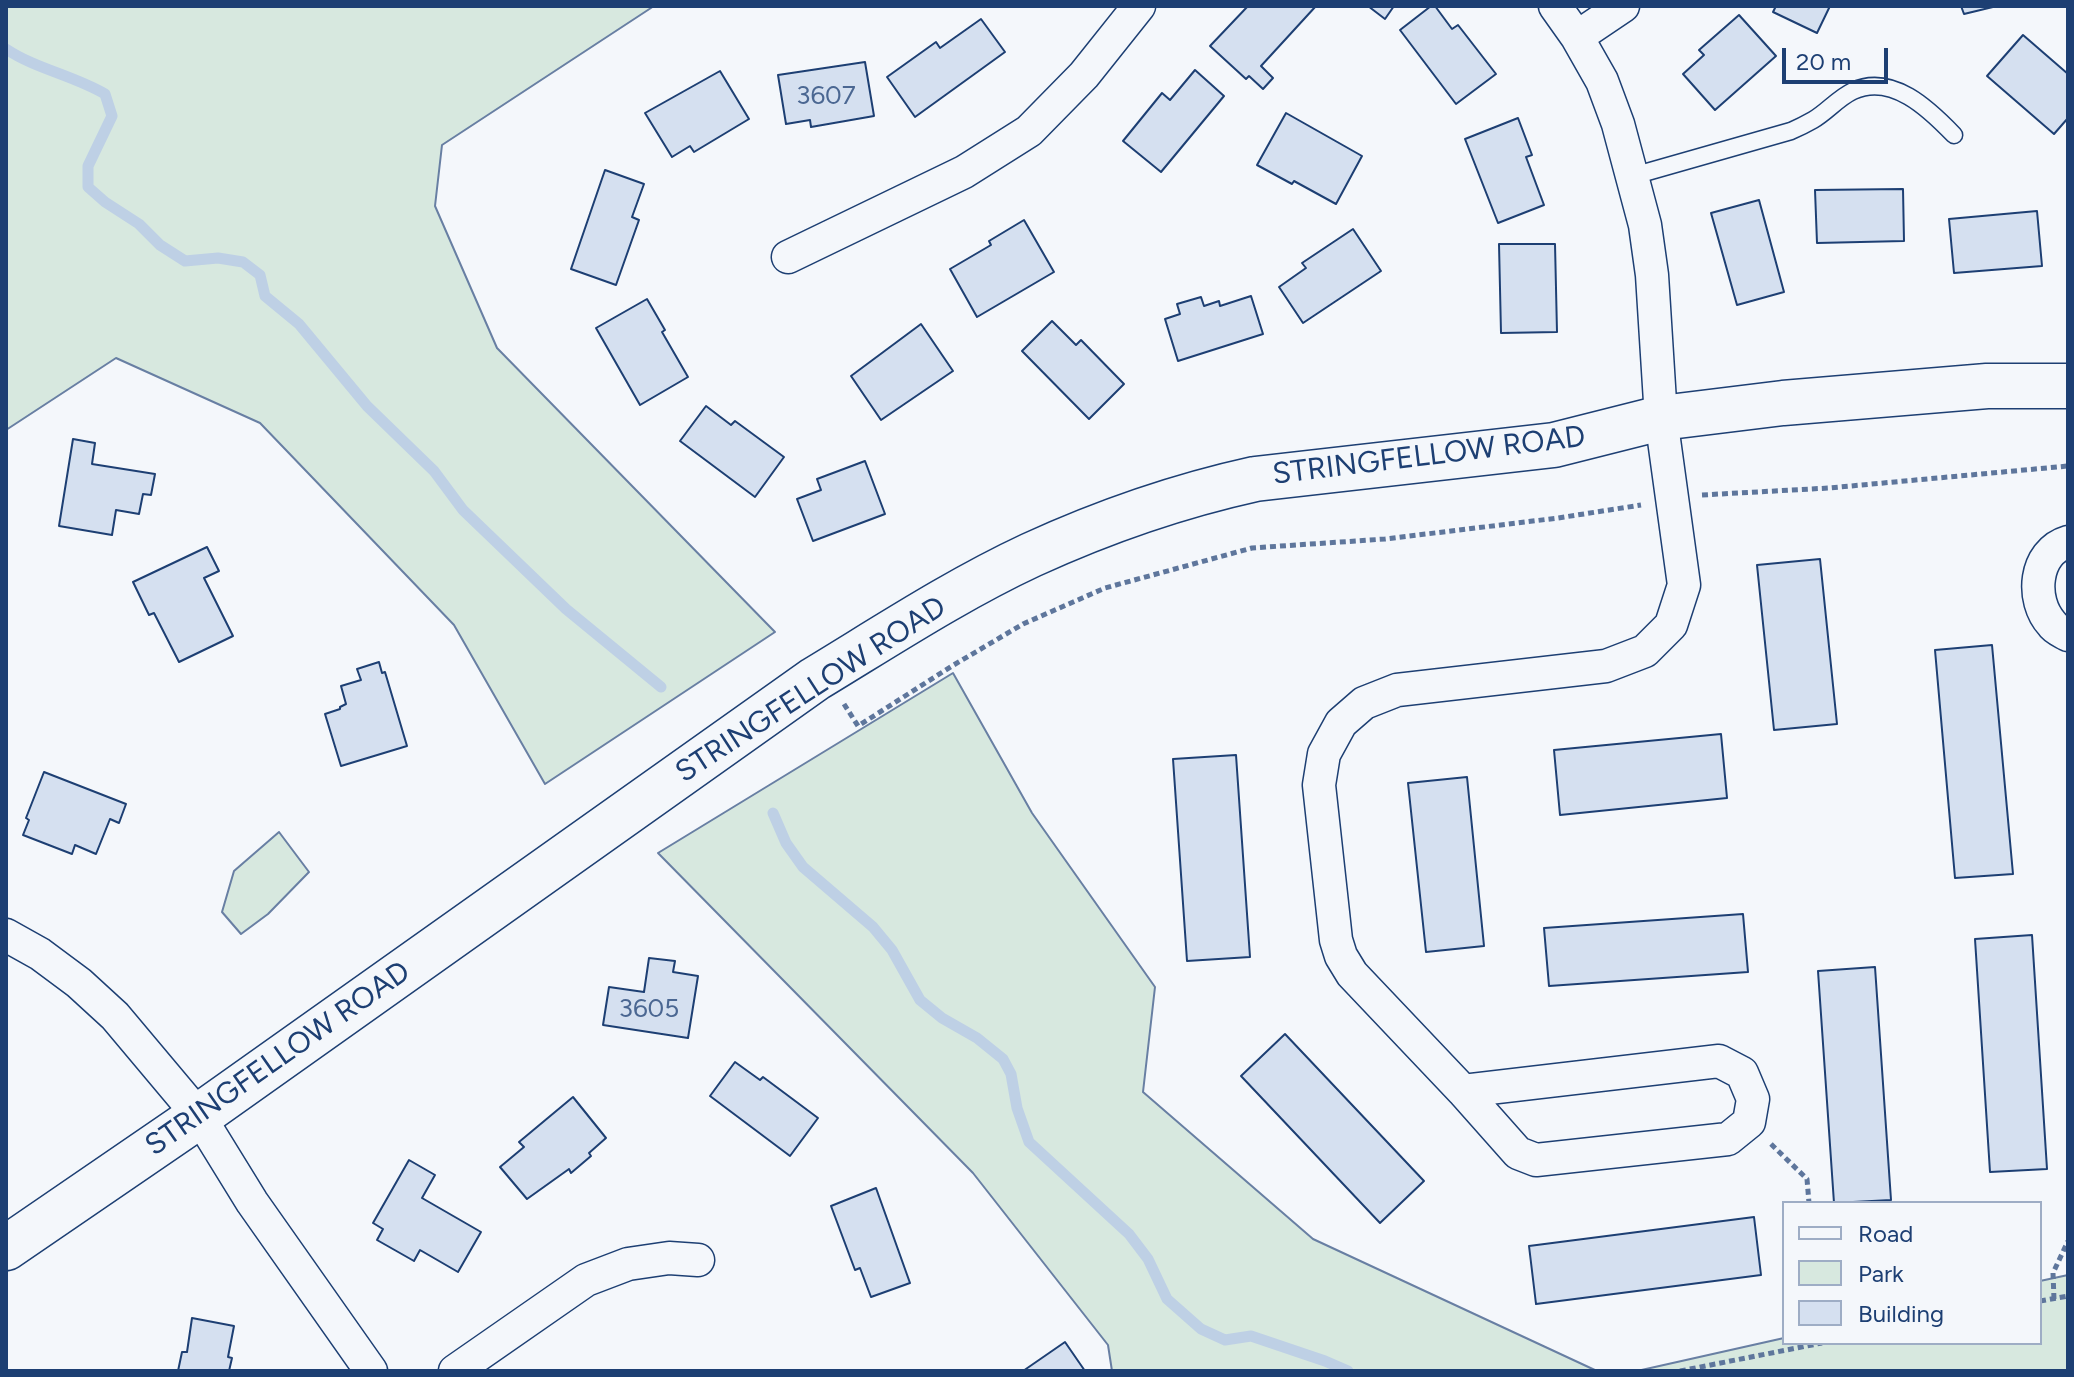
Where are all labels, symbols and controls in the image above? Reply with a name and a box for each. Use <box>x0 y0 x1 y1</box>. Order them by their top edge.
scale bar <box>1786 32 1892 82</box>
text: 20 m <box>1796 47 1851 76</box>
house number: 3607 <box>796 80 856 112</box>
street label: STRINGFELLOW ROAD <box>1271 419 1587 493</box>
street label: STRINGFELLOW ROAD <box>669 589 953 791</box>
street label: STRINGFELLOW ROAD <box>139 954 417 1164</box>
house number: 3605 <box>619 993 679 1025</box>
legend <box>1782 1201 2042 1345</box>
text: Road <box>1858 1219 1913 1248</box>
text: Park <box>1858 1259 1904 1288</box>
text: Building <box>1858 1299 1944 1328</box>

